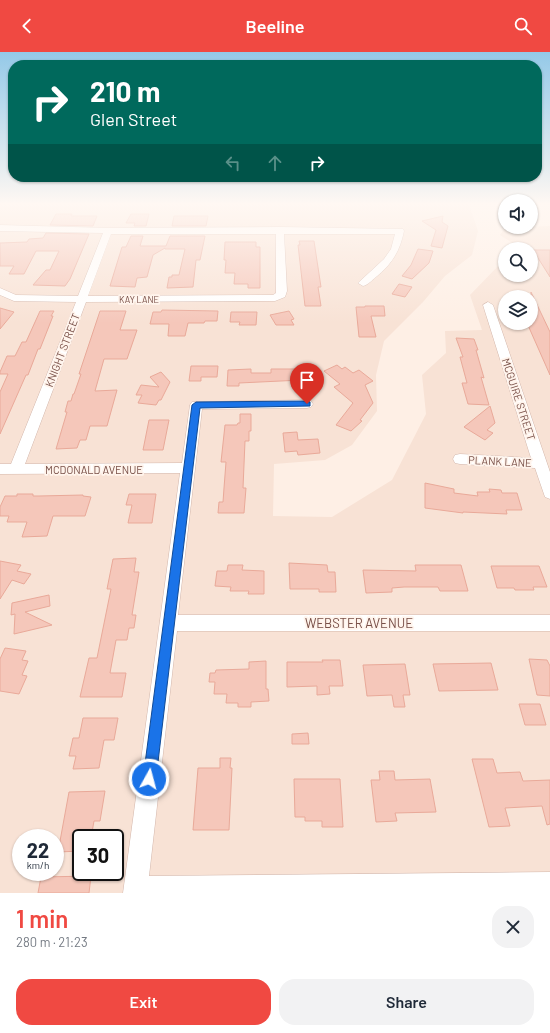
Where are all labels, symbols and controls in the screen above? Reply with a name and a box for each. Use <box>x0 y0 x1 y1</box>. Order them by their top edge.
icon: back <box>16 15 38 37</box>
text: Beeline <box>245 15 305 37</box>
icon: search <box>512 15 534 37</box>
text: 210 m <box>90 74 160 108</box>
icon: right <box>24 76 76 128</box>
text: Glen Street <box>90 108 177 130</box>
icon: left <box>222 152 244 174</box>
icon: ahead <box>264 152 286 174</box>
icon: right <box>306 152 328 174</box>
map controls <box>498 194 538 330</box>
button: sound <box>498 194 538 234</box>
button: search <box>498 242 538 282</box>
button: layers <box>498 290 538 330</box>
street label: KAY LANE <box>119 294 159 305</box>
street label: KNIGHT STREET <box>42 311 82 389</box>
street label: MCGUIRE STREET <box>500 356 538 442</box>
pin <box>290 363 324 404</box>
icon: arrive <box>296 369 318 391</box>
street label: PLANK LANE <box>468 453 532 469</box>
street label: MCDONALD AVENUE <box>45 463 143 476</box>
street label: WEBSTER AVENUE <box>305 615 413 631</box>
position arrow <box>128 758 170 800</box>
speed limit sign: 30 <box>72 829 124 881</box>
text: 22 <box>27 838 49 862</box>
text: km/h <box>27 859 49 871</box>
text: 1 min <box>16 904 68 933</box>
button: close <box>492 906 534 948</box>
text: 280 m · 21:23 <box>16 934 88 950</box>
button: Exit <box>16 979 271 1025</box>
button: Share <box>279 979 534 1025</box>

